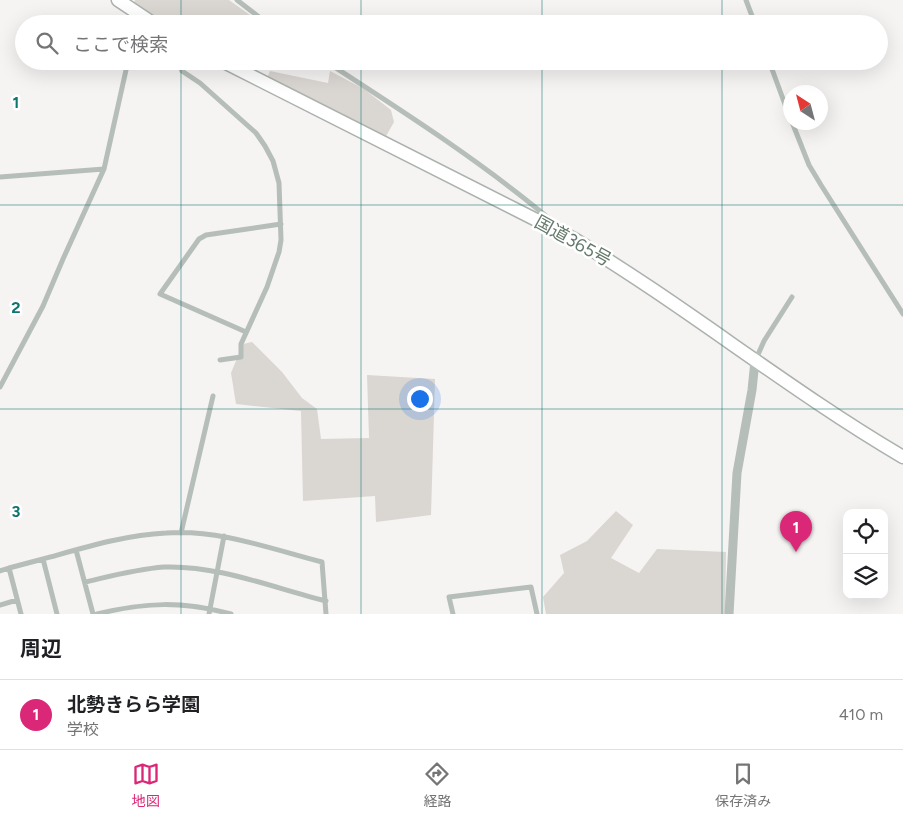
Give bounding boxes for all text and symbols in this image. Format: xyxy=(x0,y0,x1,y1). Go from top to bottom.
search box xyxy=(15,15,888,70)
icon: search xyxy=(33,29,61,57)
text: ここで検索 xyxy=(73,33,168,56)
north arrow xyxy=(783,85,828,130)
text: 1 xyxy=(13,93,19,112)
street label: 国道365号 xyxy=(531,211,615,271)
text: 2 xyxy=(11,298,21,317)
your location xyxy=(407,386,433,412)
text: 3 xyxy=(12,502,21,521)
map controls xyxy=(843,509,888,599)
button: locate xyxy=(843,509,888,554)
pin: 1 xyxy=(780,511,812,552)
button: layers xyxy=(843,554,888,599)
text: 周辺 xyxy=(20,636,62,661)
text: 北勢きらら学園 xyxy=(67,693,200,716)
text: 1 xyxy=(33,705,39,724)
text: 410 m xyxy=(839,705,883,724)
text: 学校 xyxy=(67,720,99,739)
tab: 地図 xyxy=(132,760,160,810)
tab: 経路 xyxy=(423,760,451,810)
tab: 保存済み xyxy=(715,760,771,810)

